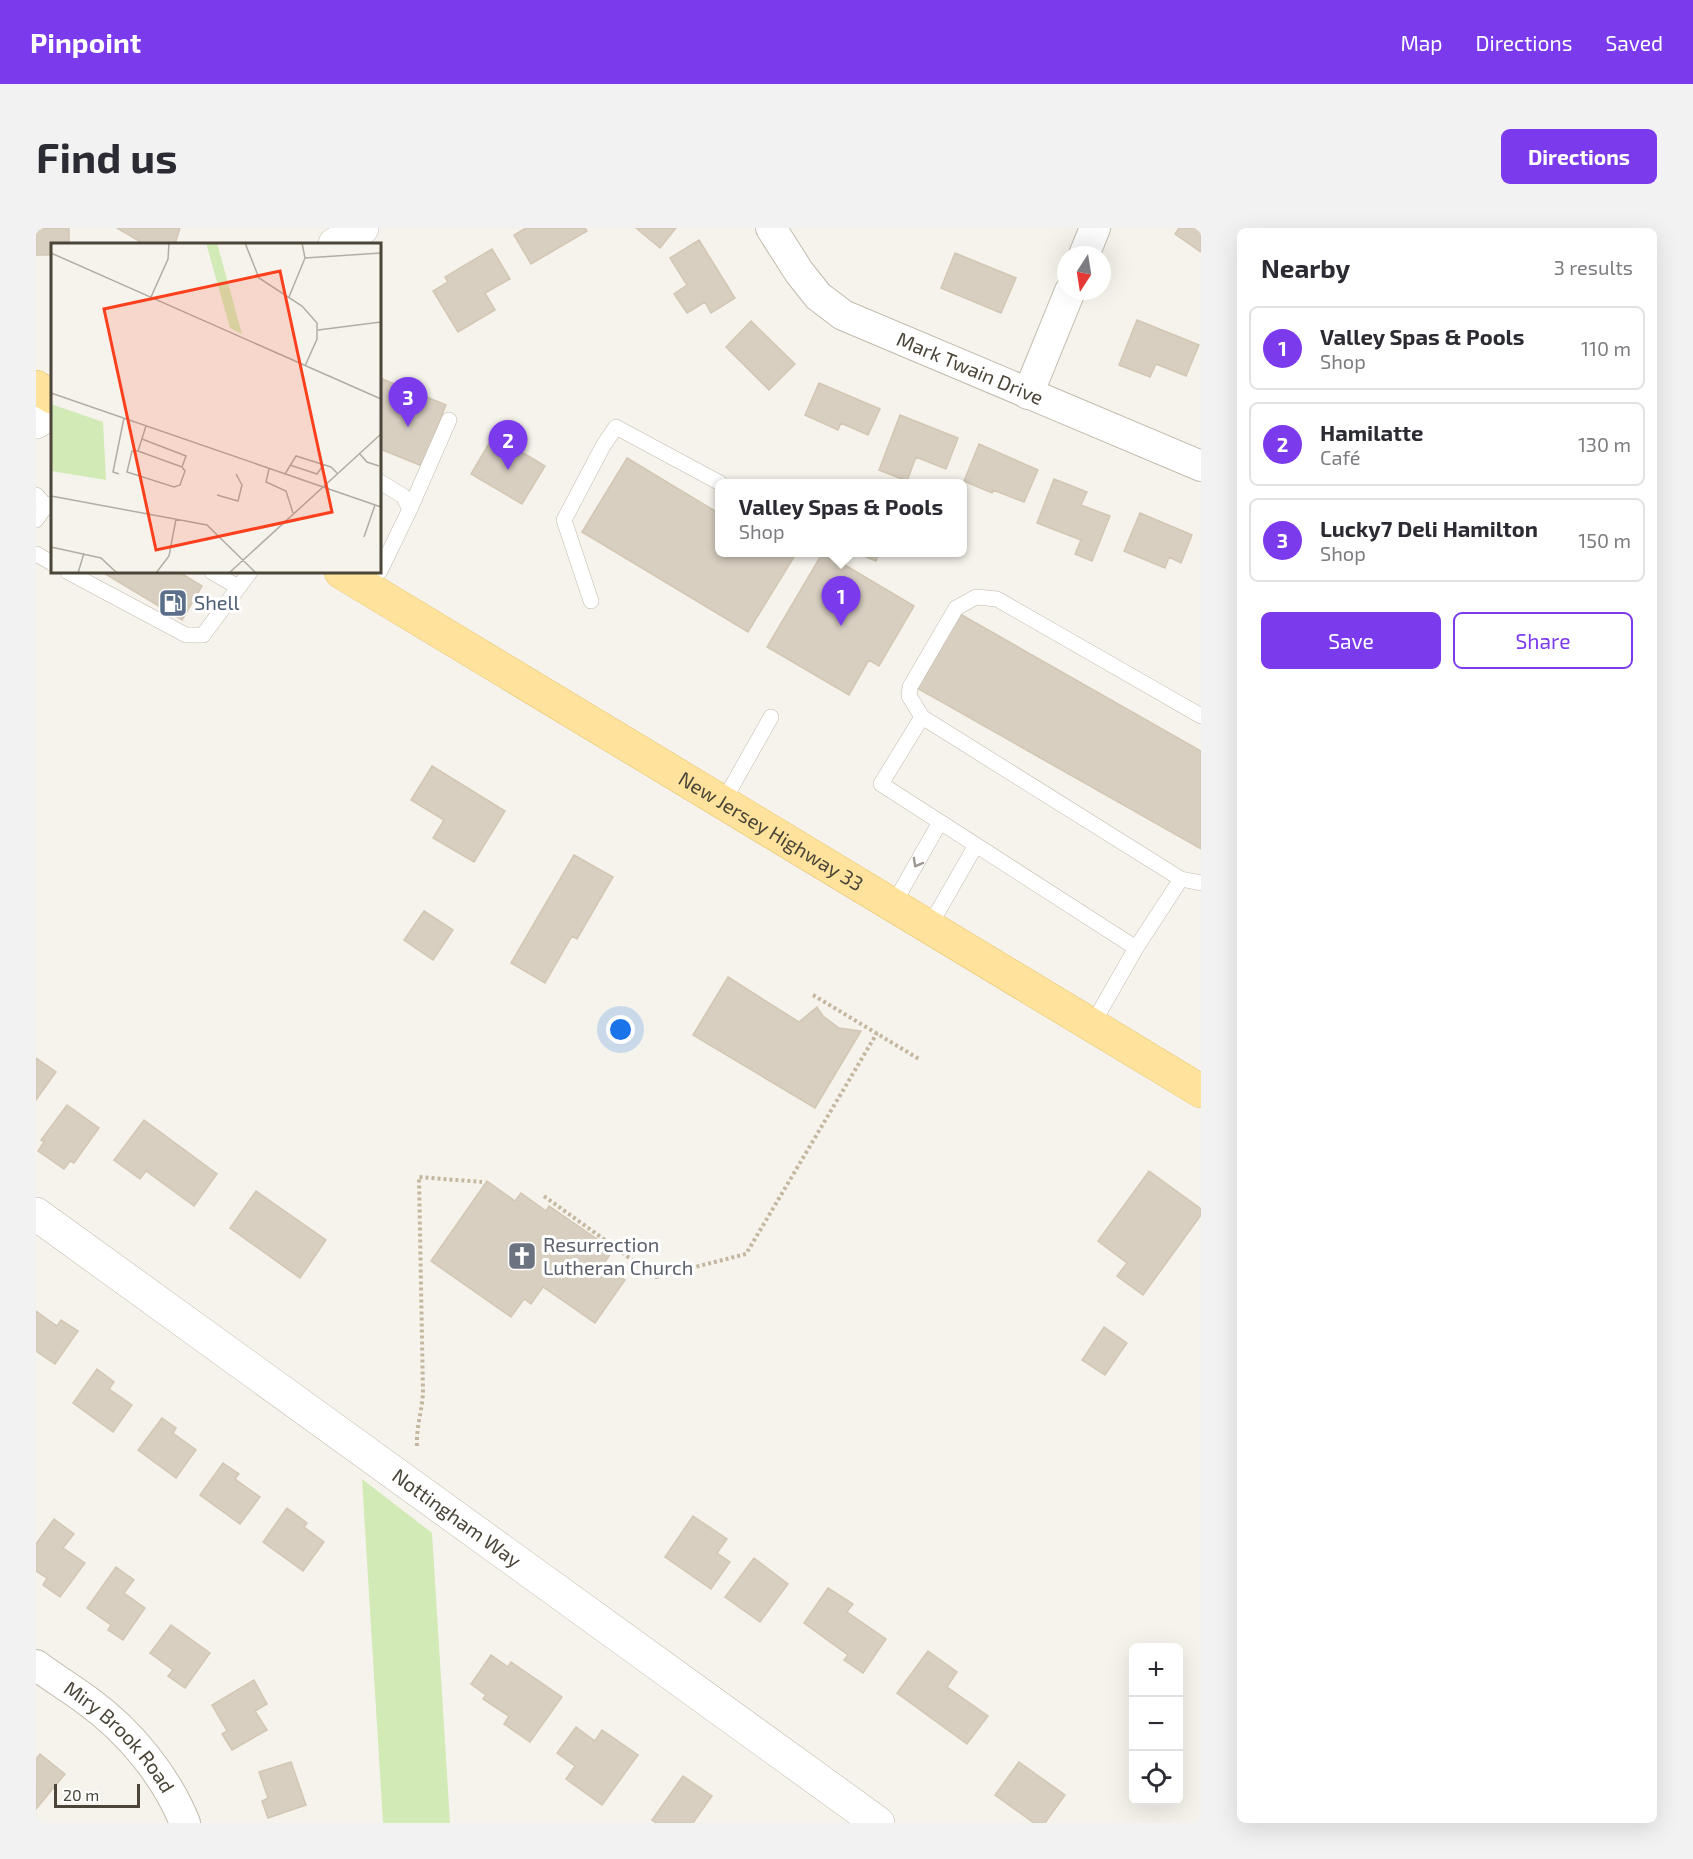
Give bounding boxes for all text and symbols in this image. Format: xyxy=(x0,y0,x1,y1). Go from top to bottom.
text: Pinpoint xyxy=(30,25,141,59)
text: Map xyxy=(1400,30,1443,55)
text: Directions xyxy=(1476,30,1572,55)
text: Saved xyxy=(1605,30,1663,55)
button: Directions xyxy=(1501,129,1657,184)
text: Find us xyxy=(36,131,178,181)
inset map xyxy=(51,243,381,573)
north arrow xyxy=(1057,246,1111,300)
text: Nearby xyxy=(1261,252,1350,283)
text: 3 results xyxy=(1554,255,1633,279)
text: Valley Spas & Pools xyxy=(1320,323,1525,349)
street label: Mark Twain Drive xyxy=(894,326,1047,409)
text: 1 xyxy=(1278,336,1287,360)
text: 110 m xyxy=(1581,336,1631,360)
text: Shop xyxy=(1320,349,1366,373)
pin: 3 xyxy=(388,378,428,427)
text: Hamilatte xyxy=(1320,419,1423,445)
pin: 2 xyxy=(488,420,528,470)
text: 2 xyxy=(1277,432,1288,456)
text: 130 m xyxy=(1578,432,1631,456)
text: Café xyxy=(1320,445,1361,469)
popup xyxy=(715,479,967,557)
text: Valley Spas & Pools xyxy=(739,493,943,519)
text: Lucky7 Deli Hamilton xyxy=(1320,515,1538,541)
text: Shop xyxy=(739,519,785,543)
text: 3 xyxy=(1277,528,1288,552)
text: 150 m xyxy=(1578,528,1631,552)
text: Shop xyxy=(1320,541,1366,565)
pin: 1 xyxy=(822,576,860,626)
fuel station icon: Shell xyxy=(157,587,189,619)
place label: Shell xyxy=(194,590,240,614)
button: Save xyxy=(1261,612,1441,669)
button: Share xyxy=(1453,612,1633,669)
street label: New Jersey Highway 33 xyxy=(675,766,868,895)
one-way arrow xyxy=(912,857,924,868)
your location xyxy=(606,1015,635,1044)
place label: Resurrection Lutheran Church xyxy=(543,1232,693,1279)
church icon: Resurrection Lutheran Church xyxy=(506,1240,538,1272)
street label: Nottingham Way xyxy=(388,1463,527,1572)
map controls xyxy=(1129,1643,1183,1805)
button: + xyxy=(1129,1643,1183,1697)
street label: Miry Brook Road xyxy=(60,1675,180,1797)
button: − xyxy=(1129,1697,1183,1751)
button: locate xyxy=(1129,1751,1183,1805)
scale bar xyxy=(54,1781,140,1808)
text: 20 m xyxy=(63,1785,99,1804)

